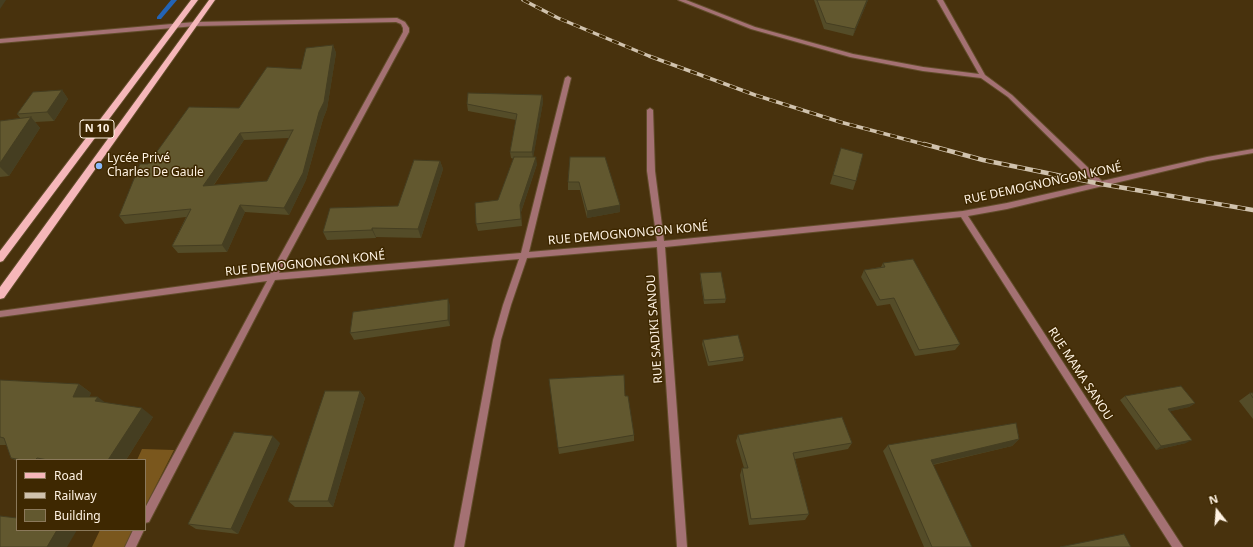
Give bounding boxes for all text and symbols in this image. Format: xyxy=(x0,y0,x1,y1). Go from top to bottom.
road number: N 10 xyxy=(80,120,114,138)
place label: Lycée Privé Charles De Gaule xyxy=(107,152,204,180)
street label: RUE DEMOGNONGON KONÉ xyxy=(963,160,1123,208)
marker: Lycée Privé Charles De Gaule xyxy=(94,161,104,171)
street label: RUE DEMOGNONGON KONÉ xyxy=(547,220,709,248)
street label: RUE DEMOGNONGON KONÉ xyxy=(224,248,386,280)
street label: RUE SADIKI SANOU xyxy=(644,274,666,384)
street label: RUE MAMA SANOU xyxy=(1045,325,1115,423)
legend xyxy=(16,459,146,531)
text: Road xyxy=(54,467,83,484)
text: Railway xyxy=(54,487,97,504)
north arrow xyxy=(1197,491,1237,531)
text: N xyxy=(1207,491,1220,508)
text: Building xyxy=(54,507,101,524)

